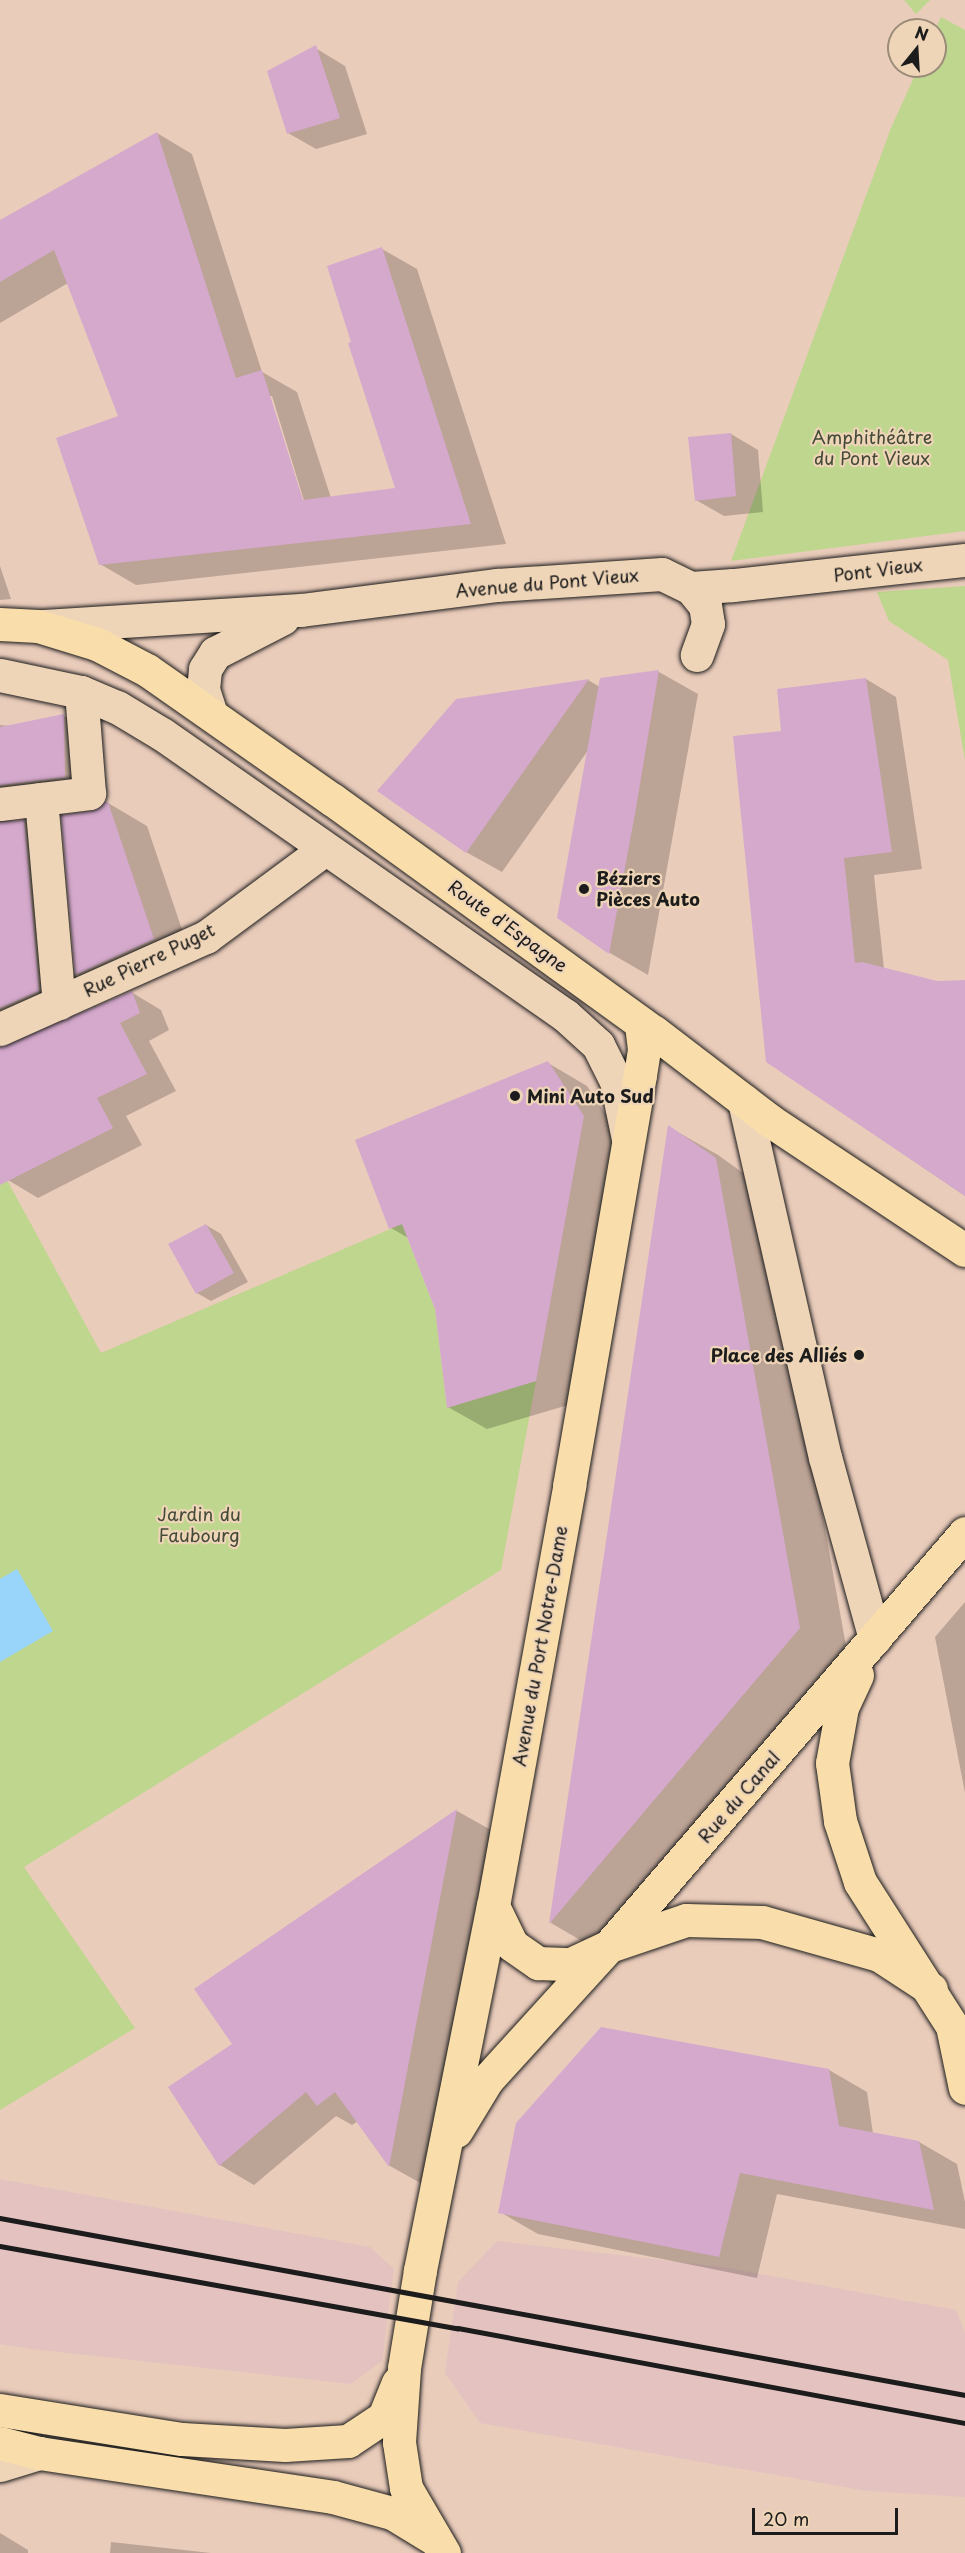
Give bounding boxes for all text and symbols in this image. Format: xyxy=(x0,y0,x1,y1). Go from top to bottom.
north arrow xyxy=(887,18,947,78)
text: N xyxy=(912,19,932,46)
park label: Amphithéâtre du Pont Vieux xyxy=(812,427,932,470)
street label: Pont Vieux xyxy=(832,554,924,586)
street label: Avenue du Pont Vieux xyxy=(454,564,640,602)
place label: Béziers Pièces Auto xyxy=(596,868,702,910)
street label: Route d'Espagne xyxy=(444,875,572,977)
marker: Béziers Pièces Auto xyxy=(577,882,591,896)
street label: Rue Pierre Puget xyxy=(79,918,219,1002)
place label: Mini Auto Sud xyxy=(527,1085,654,1107)
marker: Mini Auto Sud xyxy=(508,1089,522,1103)
place label: Place des Alliés xyxy=(709,1344,847,1366)
marker: Place des Alliés xyxy=(852,1348,866,1362)
park label: Jardin du Faubourg xyxy=(158,1504,240,1546)
street label: Avenue du Port Notre-Dame xyxy=(508,1524,572,1768)
street label: Rue du Canal xyxy=(692,1746,786,1848)
scale bar xyxy=(755,2496,900,2534)
text: 20 m xyxy=(763,2505,809,2532)

